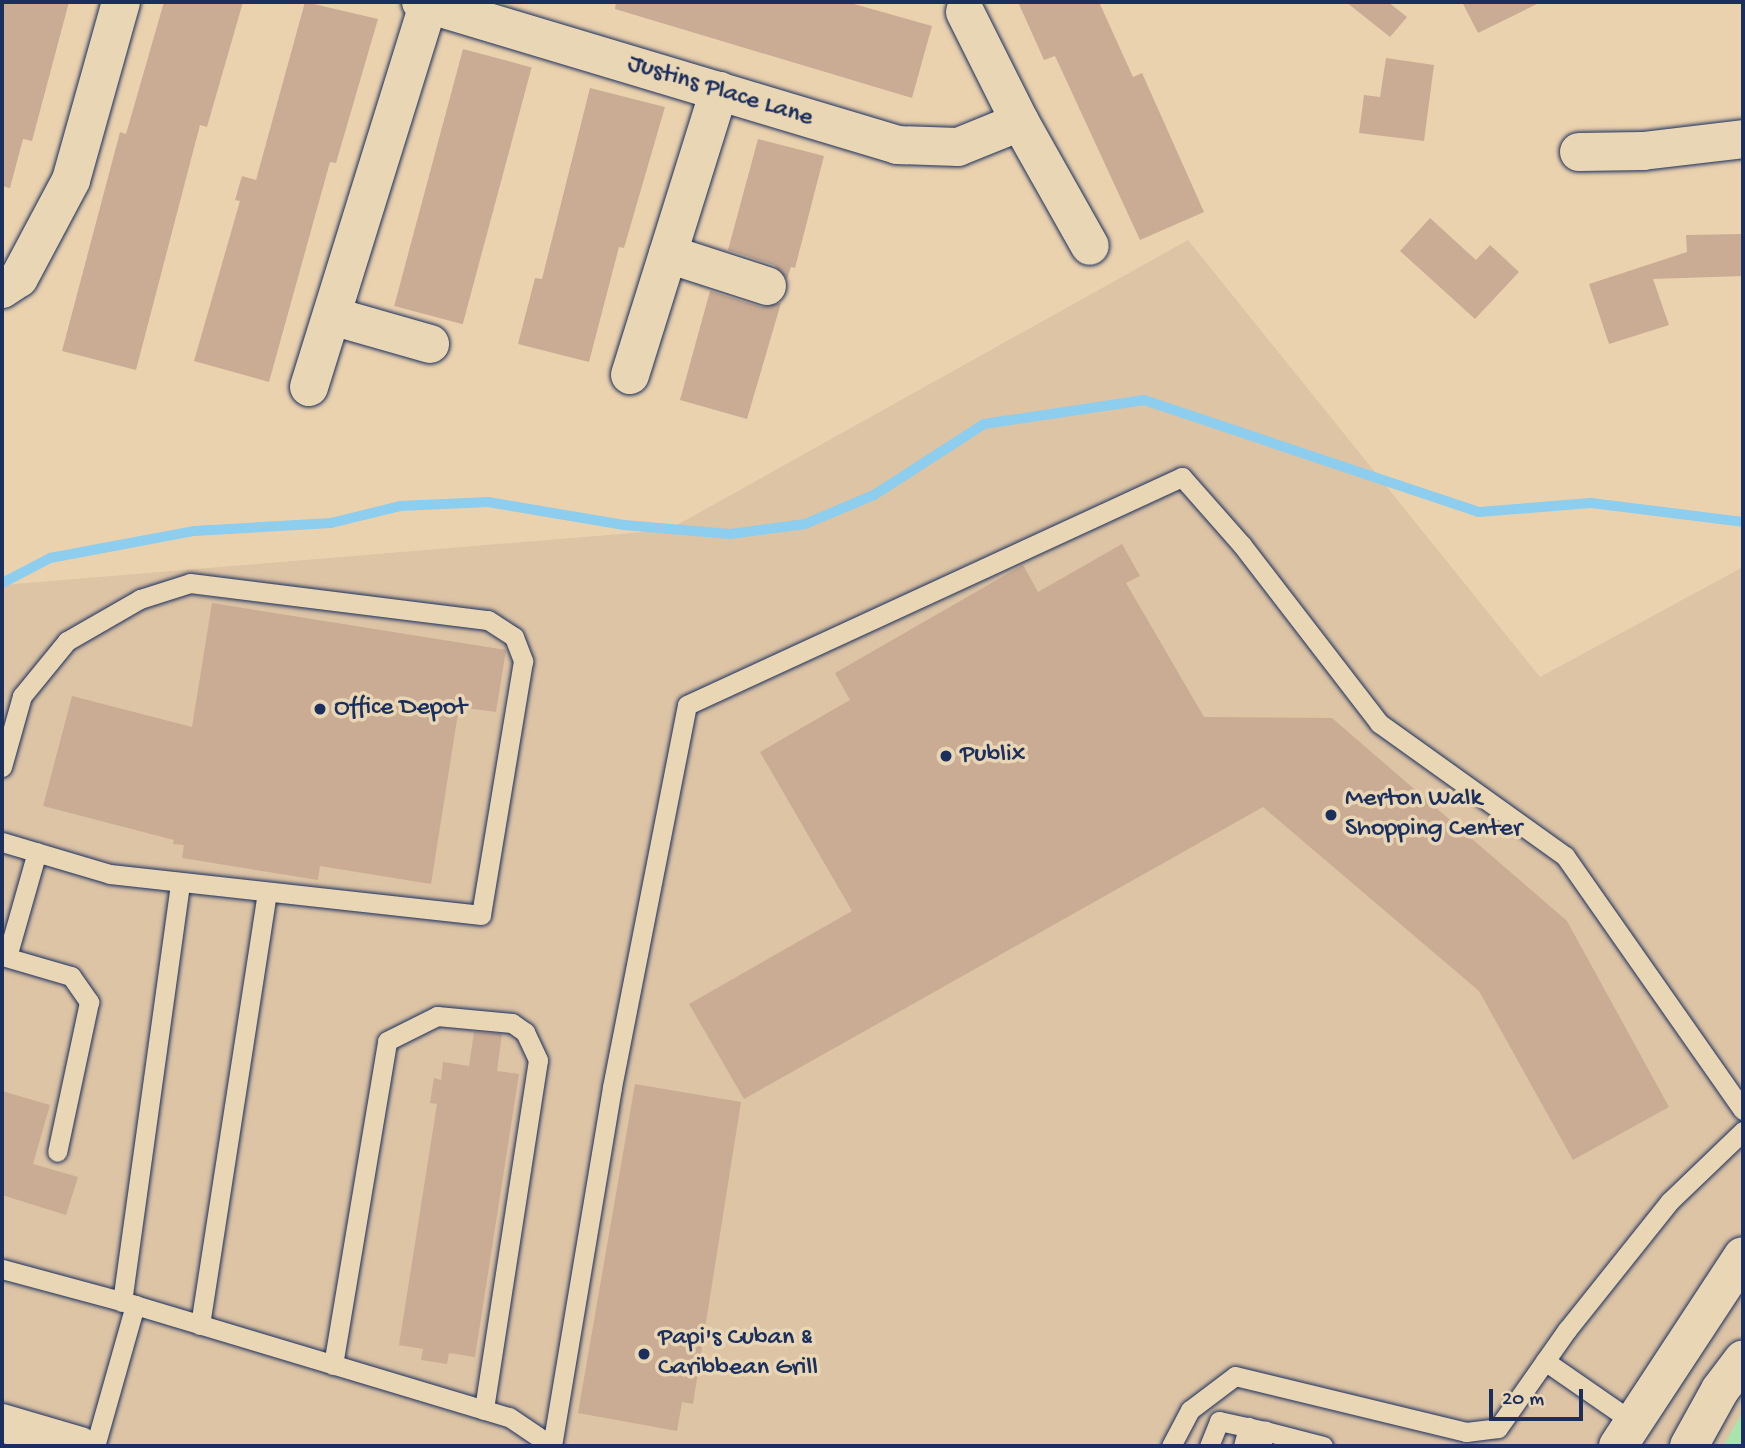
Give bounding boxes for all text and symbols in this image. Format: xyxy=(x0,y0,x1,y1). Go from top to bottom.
street label: Justins Place Lane xyxy=(623,49,817,135)
place label: Office Depot xyxy=(334,693,467,725)
marker: Office Depot xyxy=(312,701,328,717)
place label: Publix xyxy=(960,740,1025,772)
marker: Publix xyxy=(938,748,954,764)
place label: Merton Walk Shopping Center xyxy=(1345,784,1522,846)
marker: Merton Walk Shopping Center xyxy=(1323,807,1339,823)
place label: Papi's Cuban & Caribbean Grill xyxy=(658,1323,818,1384)
marker: Papi's Cuban & Caribbean Grill xyxy=(636,1346,652,1362)
scale bar xyxy=(1493,1374,1588,1418)
text: 20 m xyxy=(1502,1388,1544,1413)

